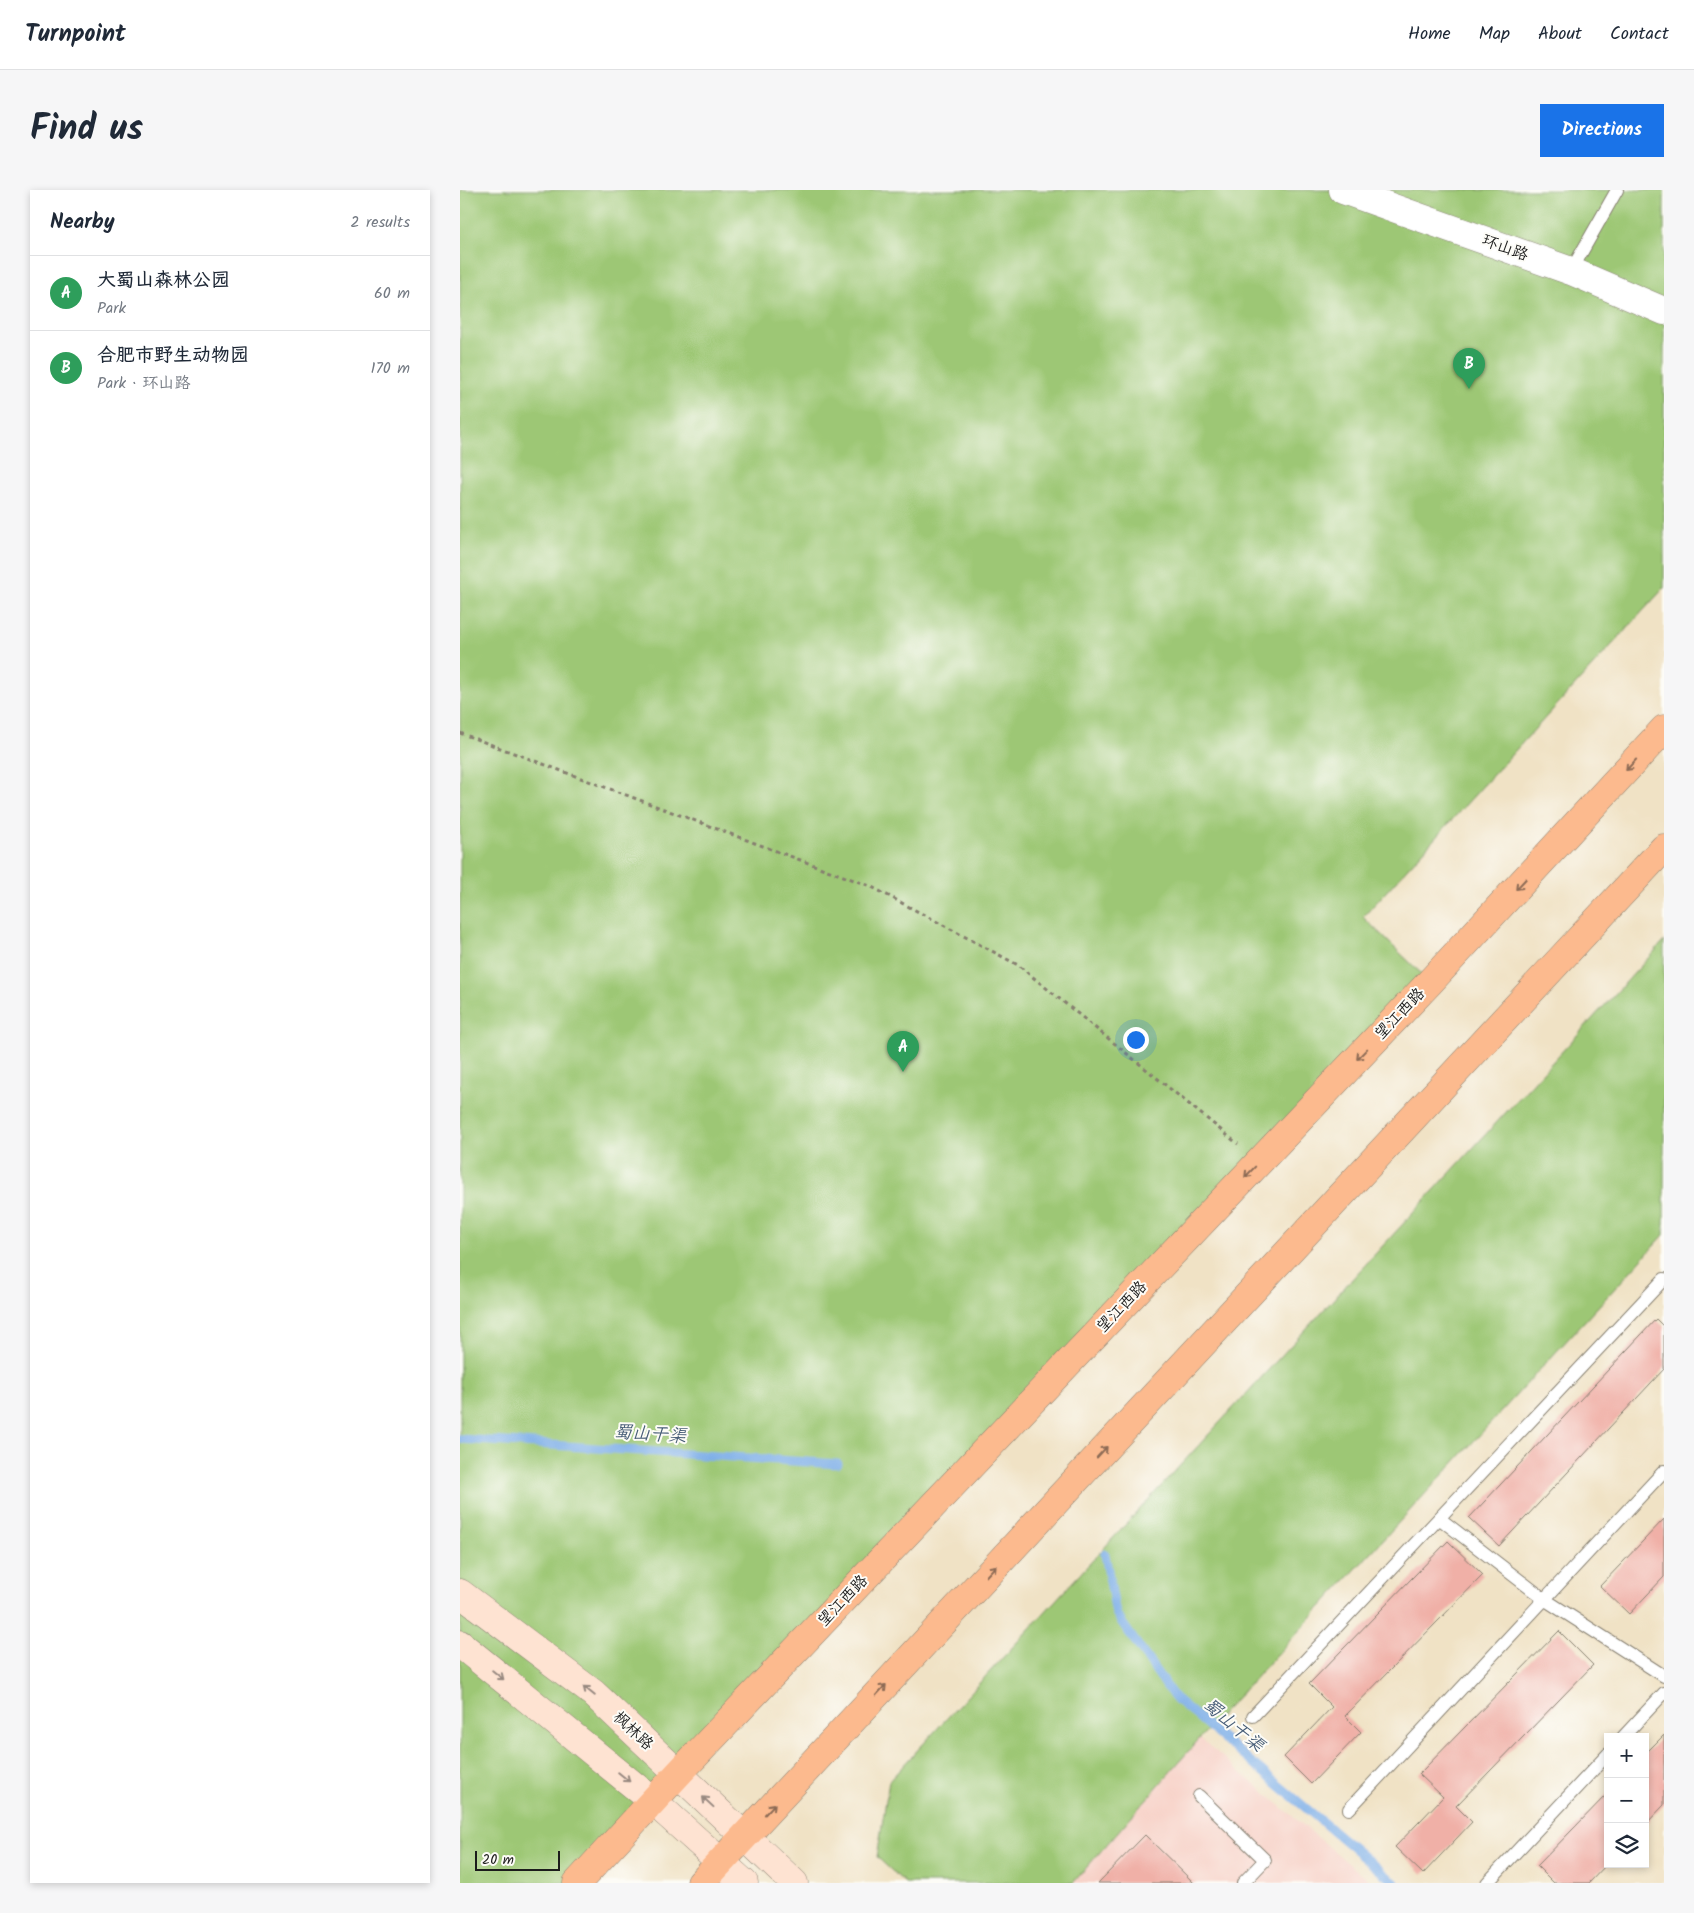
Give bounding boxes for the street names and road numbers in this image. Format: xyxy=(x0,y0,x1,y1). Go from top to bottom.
street label: 环山路 xyxy=(1478,228,1532,268)
street label: 望江西路 xyxy=(1369,982,1431,1046)
street label: 望江西路 xyxy=(1091,1275,1153,1339)
street label: 望江西路 xyxy=(812,1569,874,1633)
street label: 枫林路 xyxy=(607,1705,659,1757)

